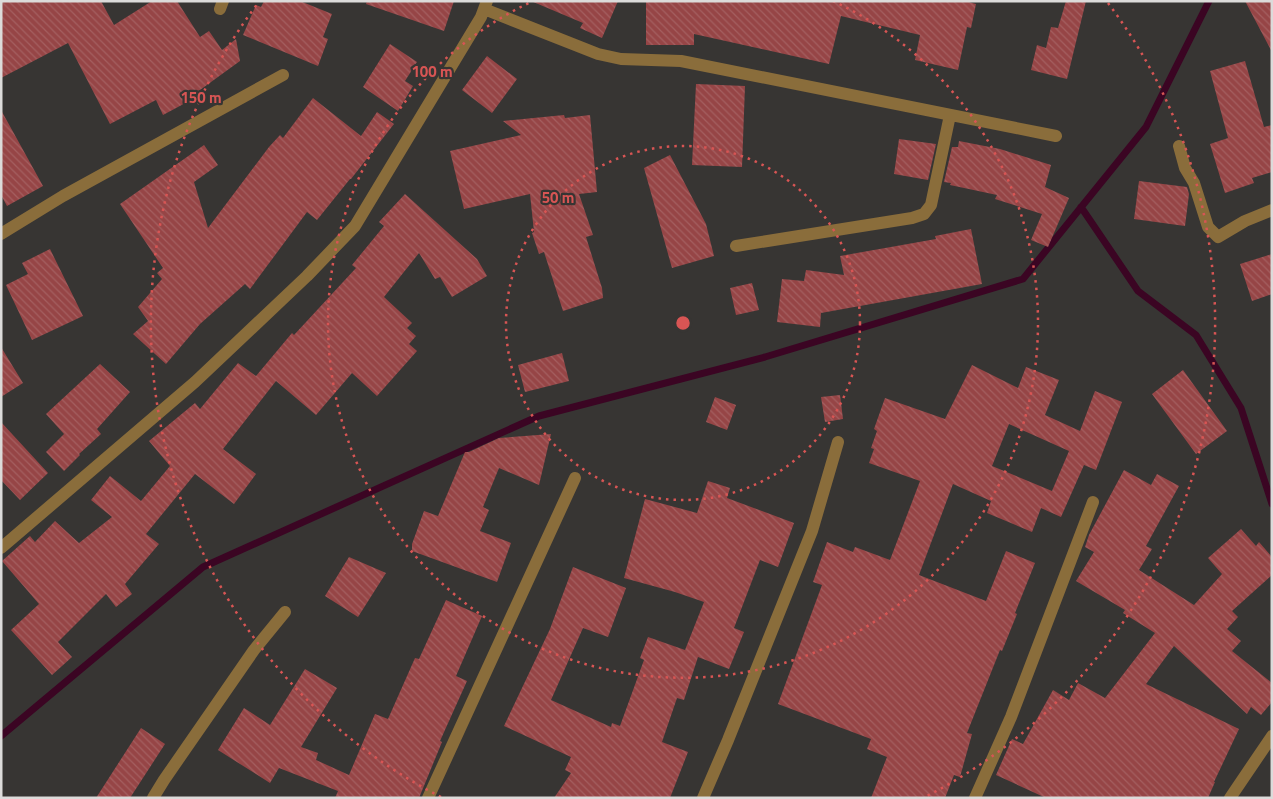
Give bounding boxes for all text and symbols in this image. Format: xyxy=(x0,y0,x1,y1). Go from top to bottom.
text: 100 m xyxy=(411,60,453,83)
text: 150 m xyxy=(180,86,222,109)
text: 50 m xyxy=(542,186,574,209)
centre of rings xyxy=(674,314,692,332)

